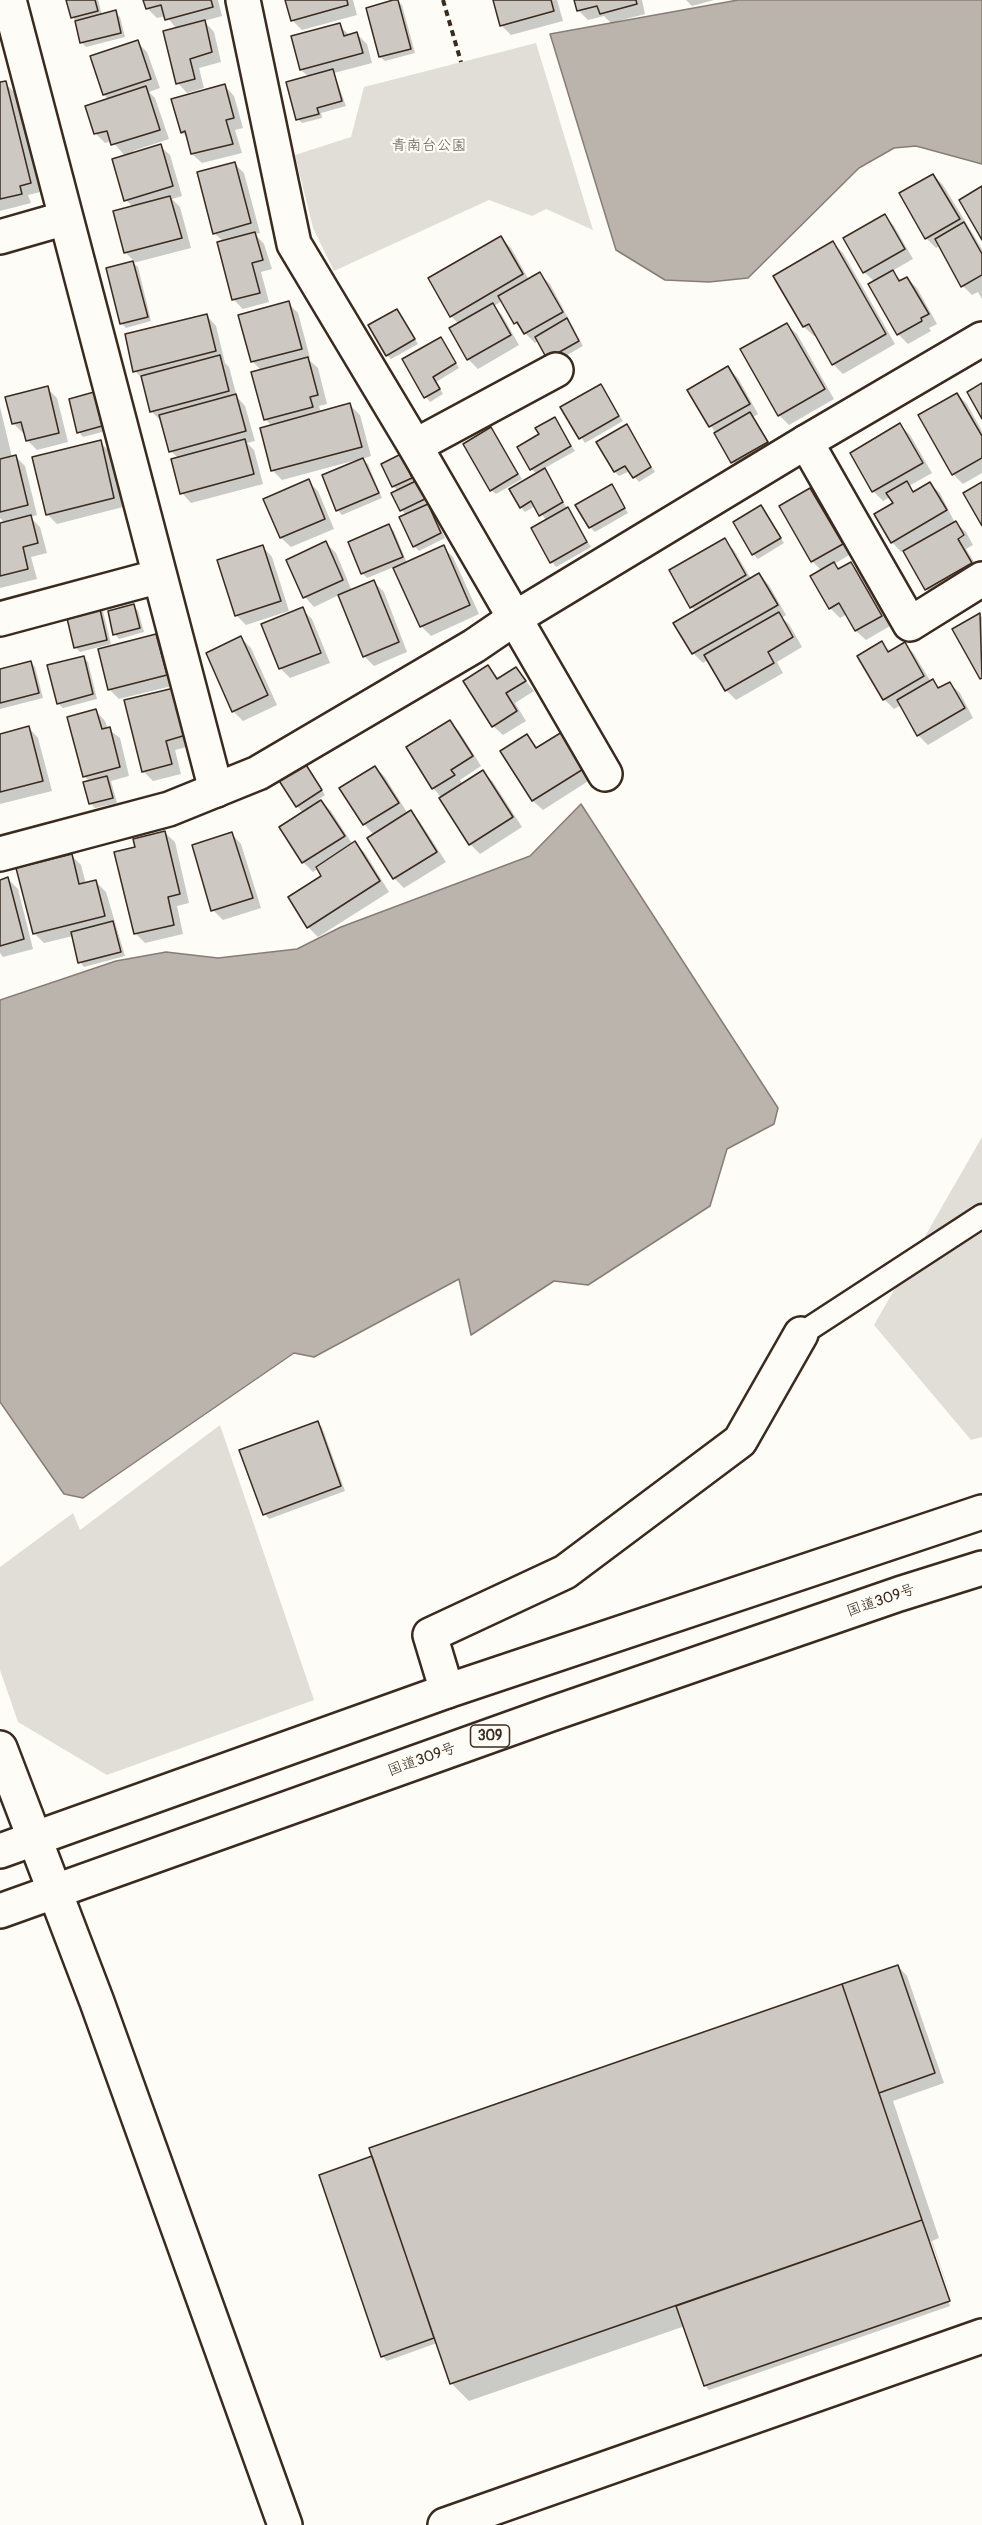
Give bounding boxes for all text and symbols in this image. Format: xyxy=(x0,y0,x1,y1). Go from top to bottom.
park label: 青南台公園 xyxy=(392,137,466,155)
street label: 国道309号 xyxy=(844,1581,918,1621)
road number: 309 xyxy=(470,1725,510,1747)
street label: 国道309号 xyxy=(385,1739,459,1781)

